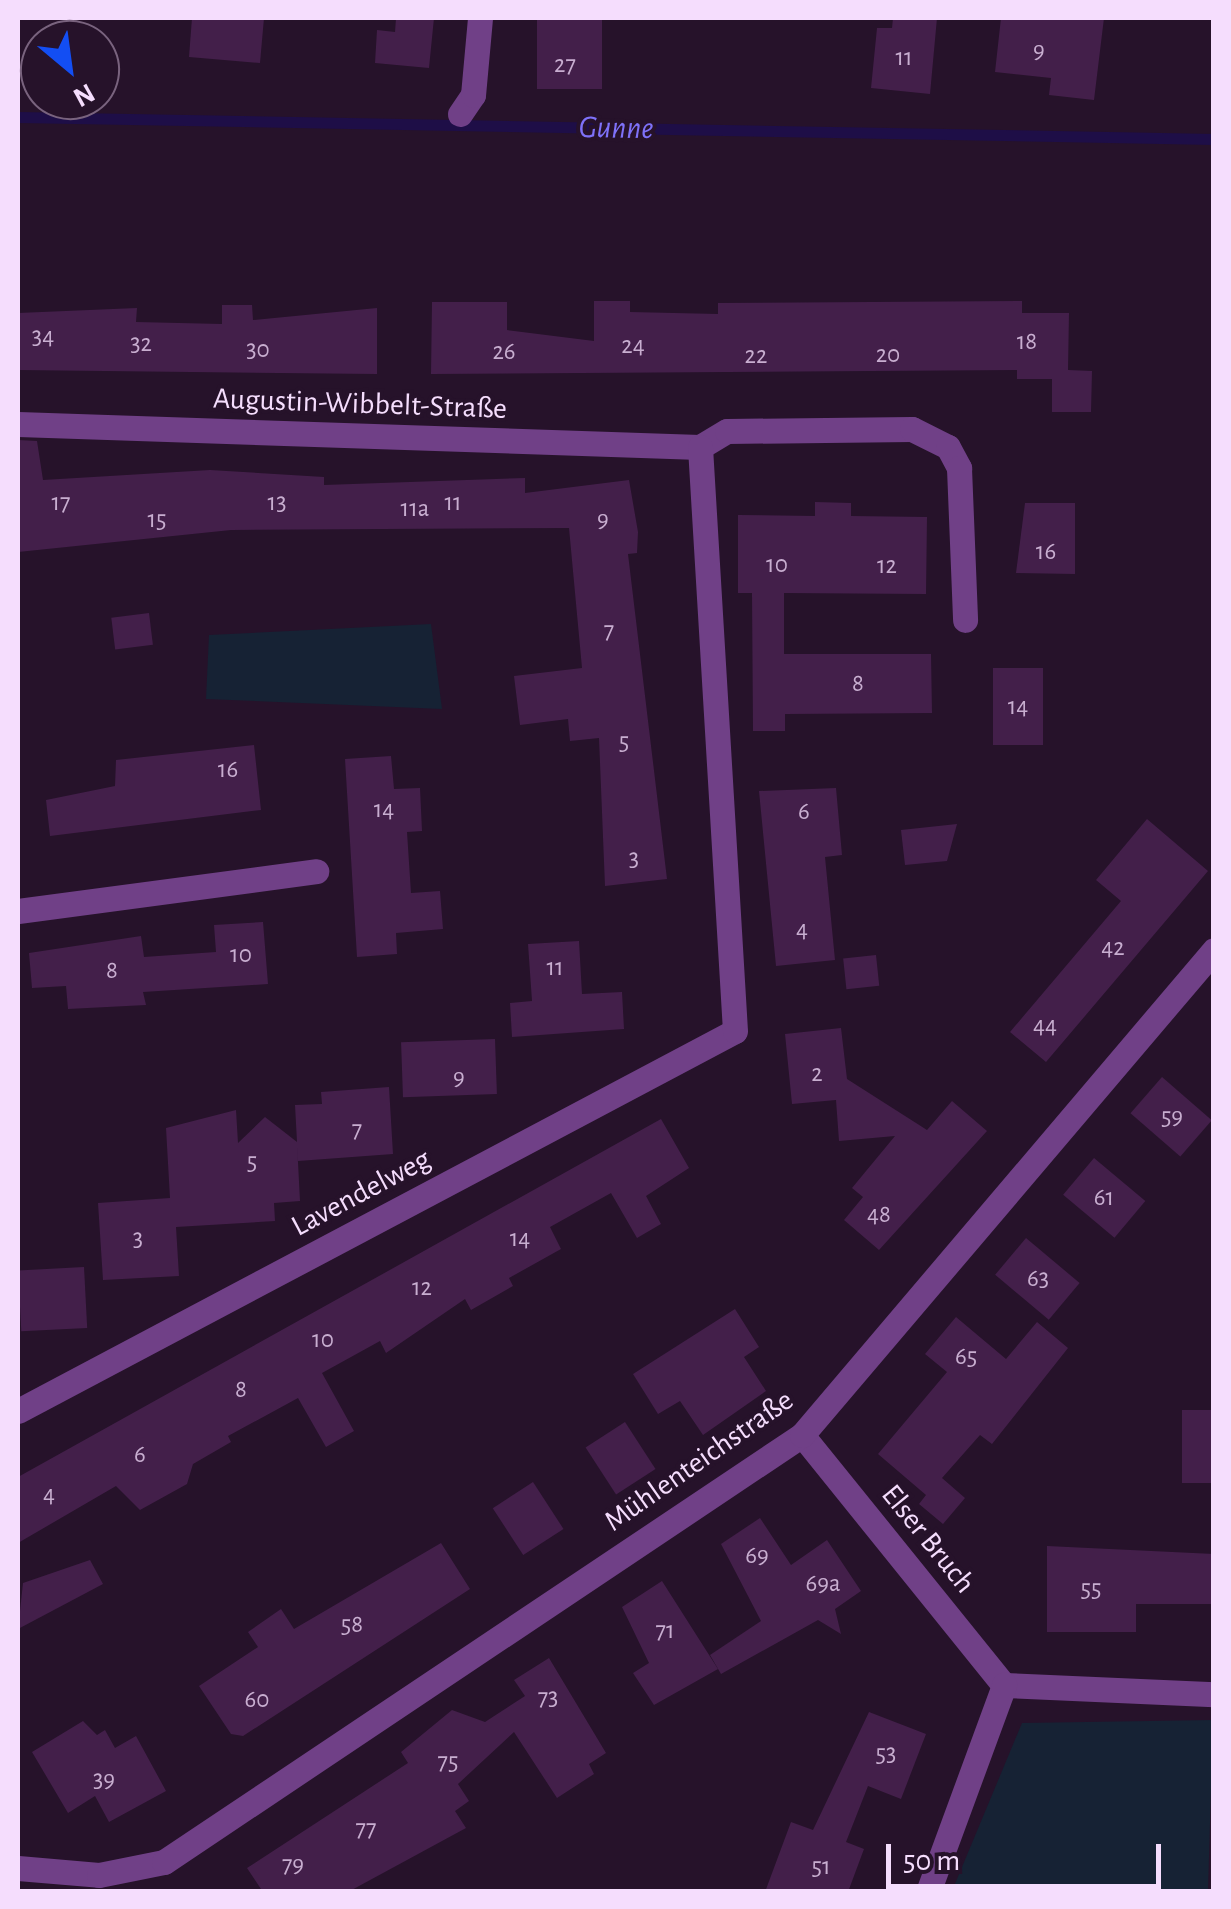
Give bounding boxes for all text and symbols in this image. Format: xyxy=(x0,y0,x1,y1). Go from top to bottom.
north arrow xyxy=(20,20,120,120)
house number: 9 xyxy=(1033,36,1045,66)
house number: 11 xyxy=(895,43,913,73)
house number: 27 xyxy=(554,50,576,80)
text: N xyxy=(68,78,99,111)
water label: Gunne xyxy=(578,108,654,148)
house number: 34 xyxy=(32,322,54,352)
house number: 18 xyxy=(1017,327,1037,357)
house number: 32 xyxy=(130,329,152,359)
house number: 24 xyxy=(621,331,645,361)
house number: 30 xyxy=(246,335,270,365)
house number: 26 xyxy=(492,337,516,367)
house number: 20 xyxy=(876,340,900,370)
house number: 22 xyxy=(745,341,767,371)
street label: Augustin-Wibbelt-Straße xyxy=(212,381,508,427)
house number: 17 xyxy=(51,488,71,518)
house number: 13 xyxy=(268,488,286,518)
house number: 11 xyxy=(444,488,462,518)
house number: 11a xyxy=(401,494,429,524)
house number: 15 xyxy=(147,505,167,535)
house number: 9 xyxy=(597,505,609,535)
house number: 16 xyxy=(1036,537,1056,567)
house number: 10 xyxy=(766,550,788,580)
house number: 12 xyxy=(877,551,897,581)
house number: 7 xyxy=(604,616,614,646)
house number: 8 xyxy=(852,669,864,699)
house number: 14 xyxy=(1008,692,1028,722)
house number: 5 xyxy=(619,727,629,757)
house number: 16 xyxy=(218,755,238,785)
house number: 14 xyxy=(374,795,394,825)
house number: 6 xyxy=(798,797,810,827)
house number: 3 xyxy=(629,844,639,874)
house number: 4 xyxy=(796,915,808,945)
house number: 42 xyxy=(1101,933,1125,963)
house number: 10 xyxy=(230,940,252,970)
house number: 11 xyxy=(546,953,564,983)
house number: 8 xyxy=(106,956,118,986)
house number: 44 xyxy=(1033,1011,1057,1041)
house number: 2 xyxy=(811,1059,823,1089)
house number: 9 xyxy=(453,1063,465,1093)
house number: 59 xyxy=(1161,1102,1183,1132)
house number: 7 xyxy=(352,1115,362,1145)
street label: Lavendelweg xyxy=(285,1141,437,1245)
house number: 5 xyxy=(247,1147,257,1177)
house number: 61 xyxy=(1094,1183,1114,1213)
house number: 48 xyxy=(867,1200,891,1230)
house number: 3 xyxy=(133,1224,143,1254)
house number: 14 xyxy=(510,1224,530,1254)
house number: 63 xyxy=(1027,1264,1049,1294)
house number: 12 xyxy=(412,1273,432,1303)
house number: 10 xyxy=(312,1325,334,1355)
house number: 65 xyxy=(955,1342,977,1372)
house number: 8 xyxy=(235,1375,247,1405)
street label: Mühlenteichstraße xyxy=(598,1382,800,1540)
house number: 6 xyxy=(134,1440,146,1470)
street label: Elser Bruch xyxy=(873,1477,983,1601)
house number: 4 xyxy=(43,1480,55,1510)
house number: 69 xyxy=(745,1541,769,1571)
house number: 69a xyxy=(805,1569,841,1599)
house number: 55 xyxy=(1081,1574,1101,1604)
house number: 58 xyxy=(341,1610,363,1640)
house number: 71 xyxy=(655,1616,675,1646)
house number: 73 xyxy=(538,1683,558,1713)
house number: 60 xyxy=(245,1685,269,1715)
house number: 53 xyxy=(876,1739,896,1769)
house number: 75 xyxy=(438,1747,458,1777)
house number: 39 xyxy=(93,1765,115,1795)
house number: 77 xyxy=(356,1814,376,1844)
scale bar xyxy=(891,1824,1166,1886)
text: 50 m xyxy=(903,1846,960,1876)
house number: 79 xyxy=(282,1850,304,1880)
house number: 51 xyxy=(811,1852,831,1882)

